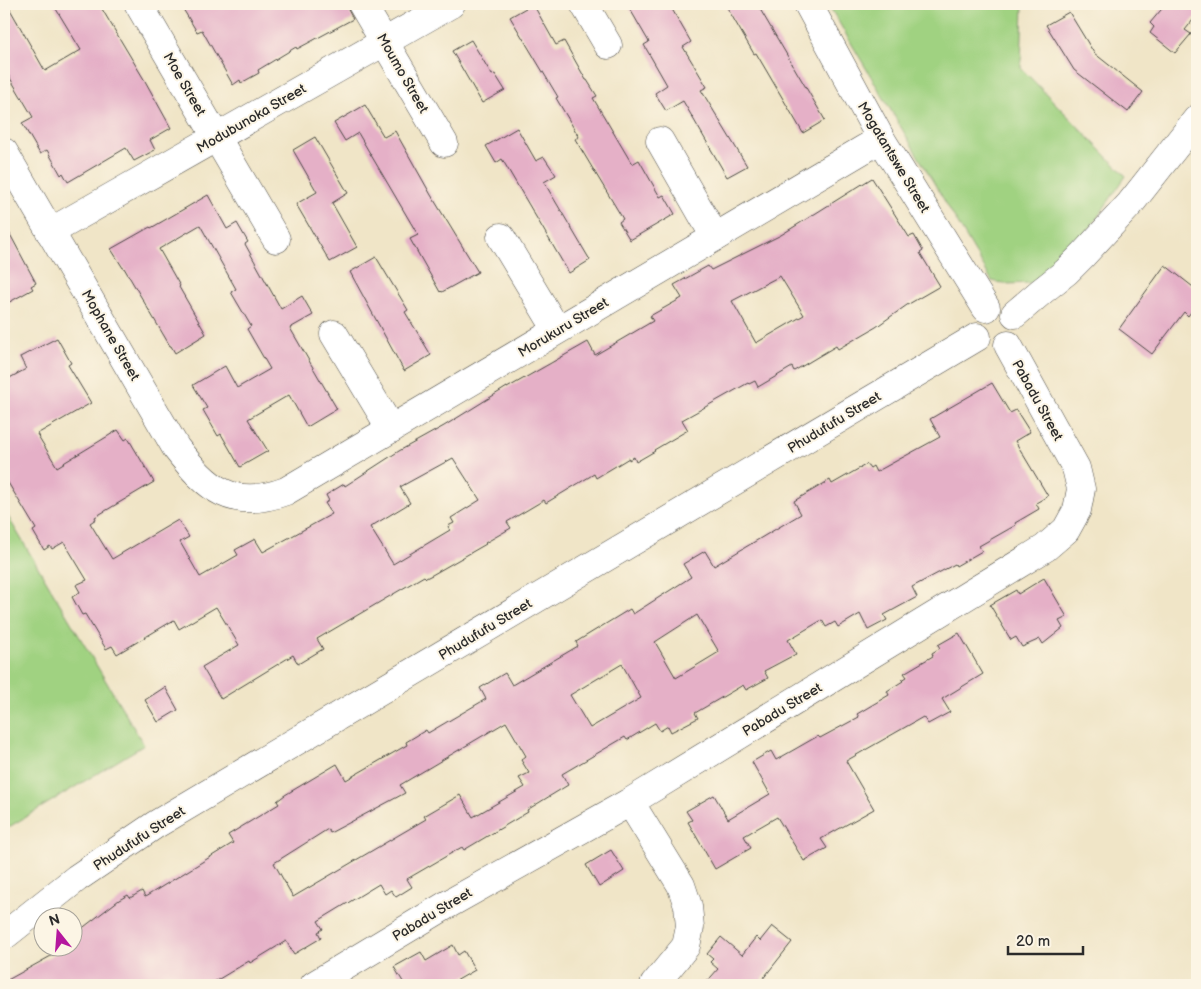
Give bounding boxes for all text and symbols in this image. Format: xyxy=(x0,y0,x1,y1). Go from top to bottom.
street label: Moumo Street xyxy=(373,30,433,117)
street label: Moe Street xyxy=(160,50,210,120)
street label: Modubunoka Street xyxy=(193,80,310,157)
street label: Mogatantswe Street xyxy=(854,99,934,216)
street label: Mophane Street xyxy=(78,287,144,384)
street label: Morukuru Street xyxy=(515,293,612,361)
street label: Pabadu Street xyxy=(1008,357,1067,444)
street label: Phudufufu Street xyxy=(785,388,885,457)
street label: Phudufufu Street xyxy=(436,595,536,664)
street label: Pabadu Street xyxy=(739,679,826,740)
street label: Phudufufu Street xyxy=(90,802,189,874)
street label: Pabadu Street xyxy=(389,884,476,945)
north arrow xyxy=(32,906,82,956)
text: N xyxy=(47,910,62,930)
scale bar xyxy=(1008,924,1084,956)
text: 20 m xyxy=(1016,932,1050,951)

